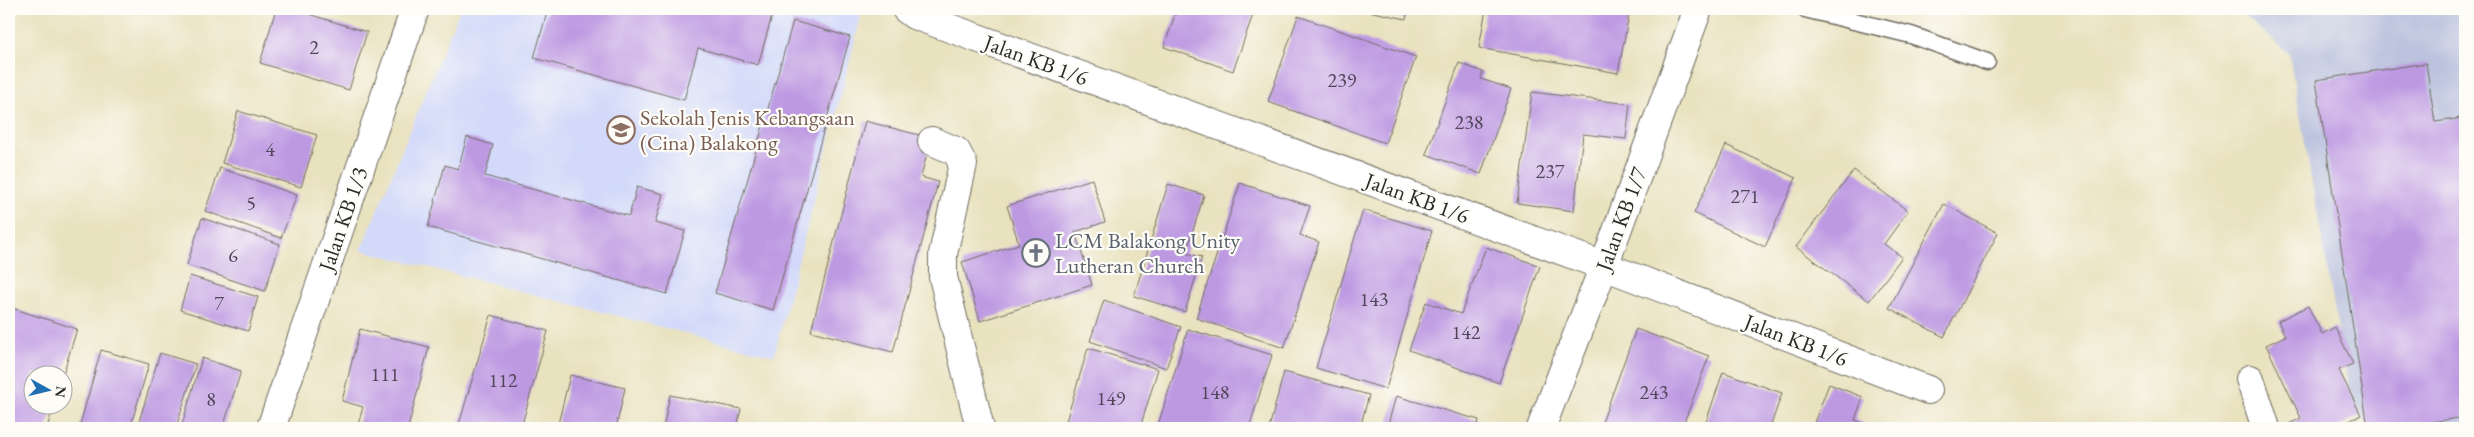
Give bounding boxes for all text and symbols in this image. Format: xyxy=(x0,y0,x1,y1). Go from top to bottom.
street label: Jalan KB 1/6 xyxy=(978,27,1092,92)
house number: 2 xyxy=(309,34,319,60)
house number: 239 xyxy=(1328,67,1357,93)
place label: Sekolah Jenis Kebangsaan (Cina) Balakong xyxy=(640,103,855,157)
house number: 238 xyxy=(1455,109,1483,135)
school or university icon: Sekolah Jenis Kebangsaan (Cina) Balakong xyxy=(606,115,636,145)
house number: 4 xyxy=(265,136,275,162)
house number: 237 xyxy=(1536,158,1565,184)
street label: Jalan KB 1/3 xyxy=(311,163,374,277)
street label: Jalan KB 1/7 xyxy=(1588,163,1653,277)
street label: Jalan KB 1/6 xyxy=(1359,165,1473,230)
house number: 271 xyxy=(1731,183,1759,209)
house number: 5 xyxy=(246,190,256,216)
place label: LCM Balakong Unity Lutheran Church xyxy=(1055,226,1240,280)
church icon: LCM Balakong Unity Lutheran Church xyxy=(1021,238,1051,268)
house number: 6 xyxy=(228,242,238,268)
house number: 143 xyxy=(1360,286,1388,312)
house number: 7 xyxy=(214,290,224,316)
street label: Jalan KB 1/6 xyxy=(1738,306,1852,373)
house number: 142 xyxy=(1452,319,1481,345)
house number: 111 xyxy=(371,361,399,387)
north arrow xyxy=(22,364,72,414)
house number: 112 xyxy=(489,367,518,393)
house number: 148 xyxy=(1201,379,1229,405)
house number: 243 xyxy=(1640,379,1668,405)
text: N xyxy=(51,385,71,399)
house number: 149 xyxy=(1097,385,1126,411)
house number: 8 xyxy=(206,386,216,412)

